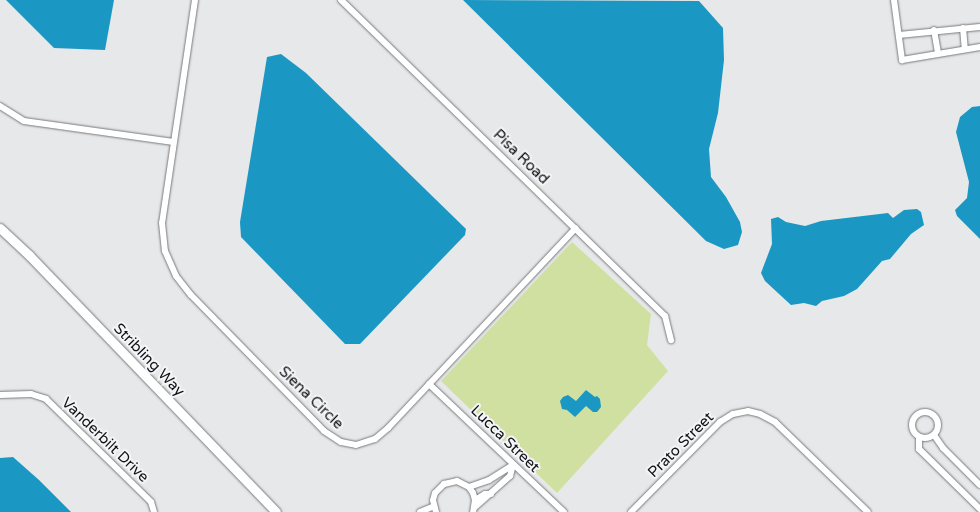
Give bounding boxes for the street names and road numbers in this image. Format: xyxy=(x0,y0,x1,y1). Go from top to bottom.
street label: Pisa Road xyxy=(489,126,553,188)
street label: Stribling Way xyxy=(110,320,188,400)
street label: Siena Circle xyxy=(275,363,347,433)
street label: Vanderbilt Drive xyxy=(58,394,152,486)
street label: Lucca Street xyxy=(467,402,543,476)
street label: Prato Street xyxy=(644,408,718,482)

